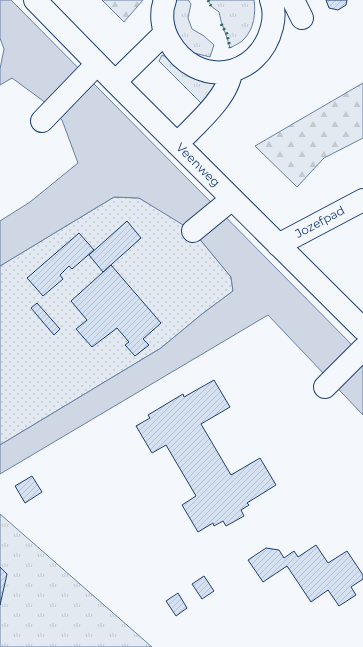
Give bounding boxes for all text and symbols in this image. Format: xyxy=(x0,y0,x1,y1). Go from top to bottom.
street label: Veenweg xyxy=(173,140,223,190)
street label: Jozefpad xyxy=(291,202,347,241)

